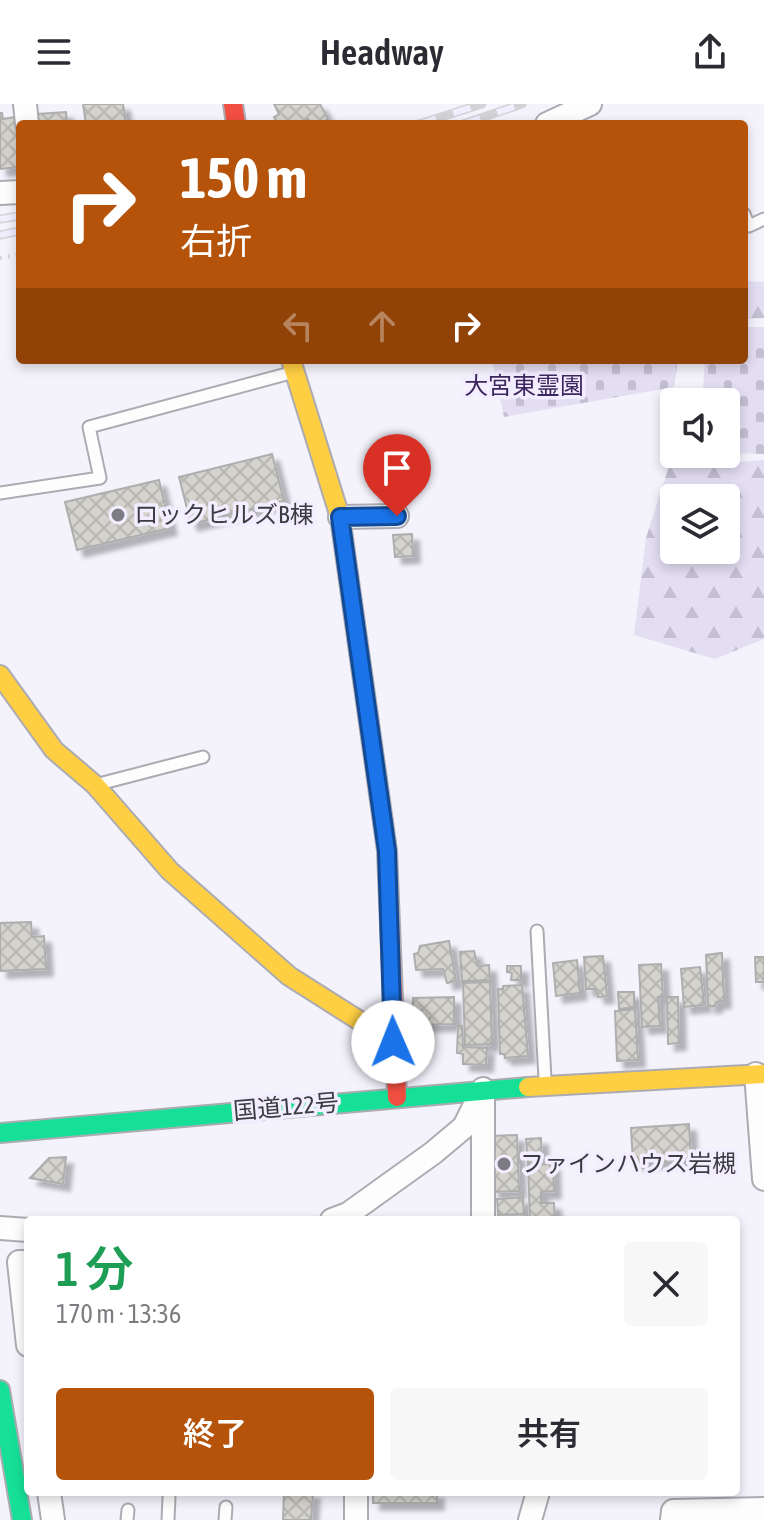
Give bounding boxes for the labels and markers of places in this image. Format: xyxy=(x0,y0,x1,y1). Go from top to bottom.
pin xyxy=(363,434,431,516)
place label: ロックヒルズB棟 xyxy=(134,501,313,528)
marker: ロックヒルズB棟 xyxy=(109,506,127,524)
place label: ファインハウス岩槻 xyxy=(520,1150,736,1177)
marker: ファインハウス岩槻 xyxy=(495,1155,513,1173)

